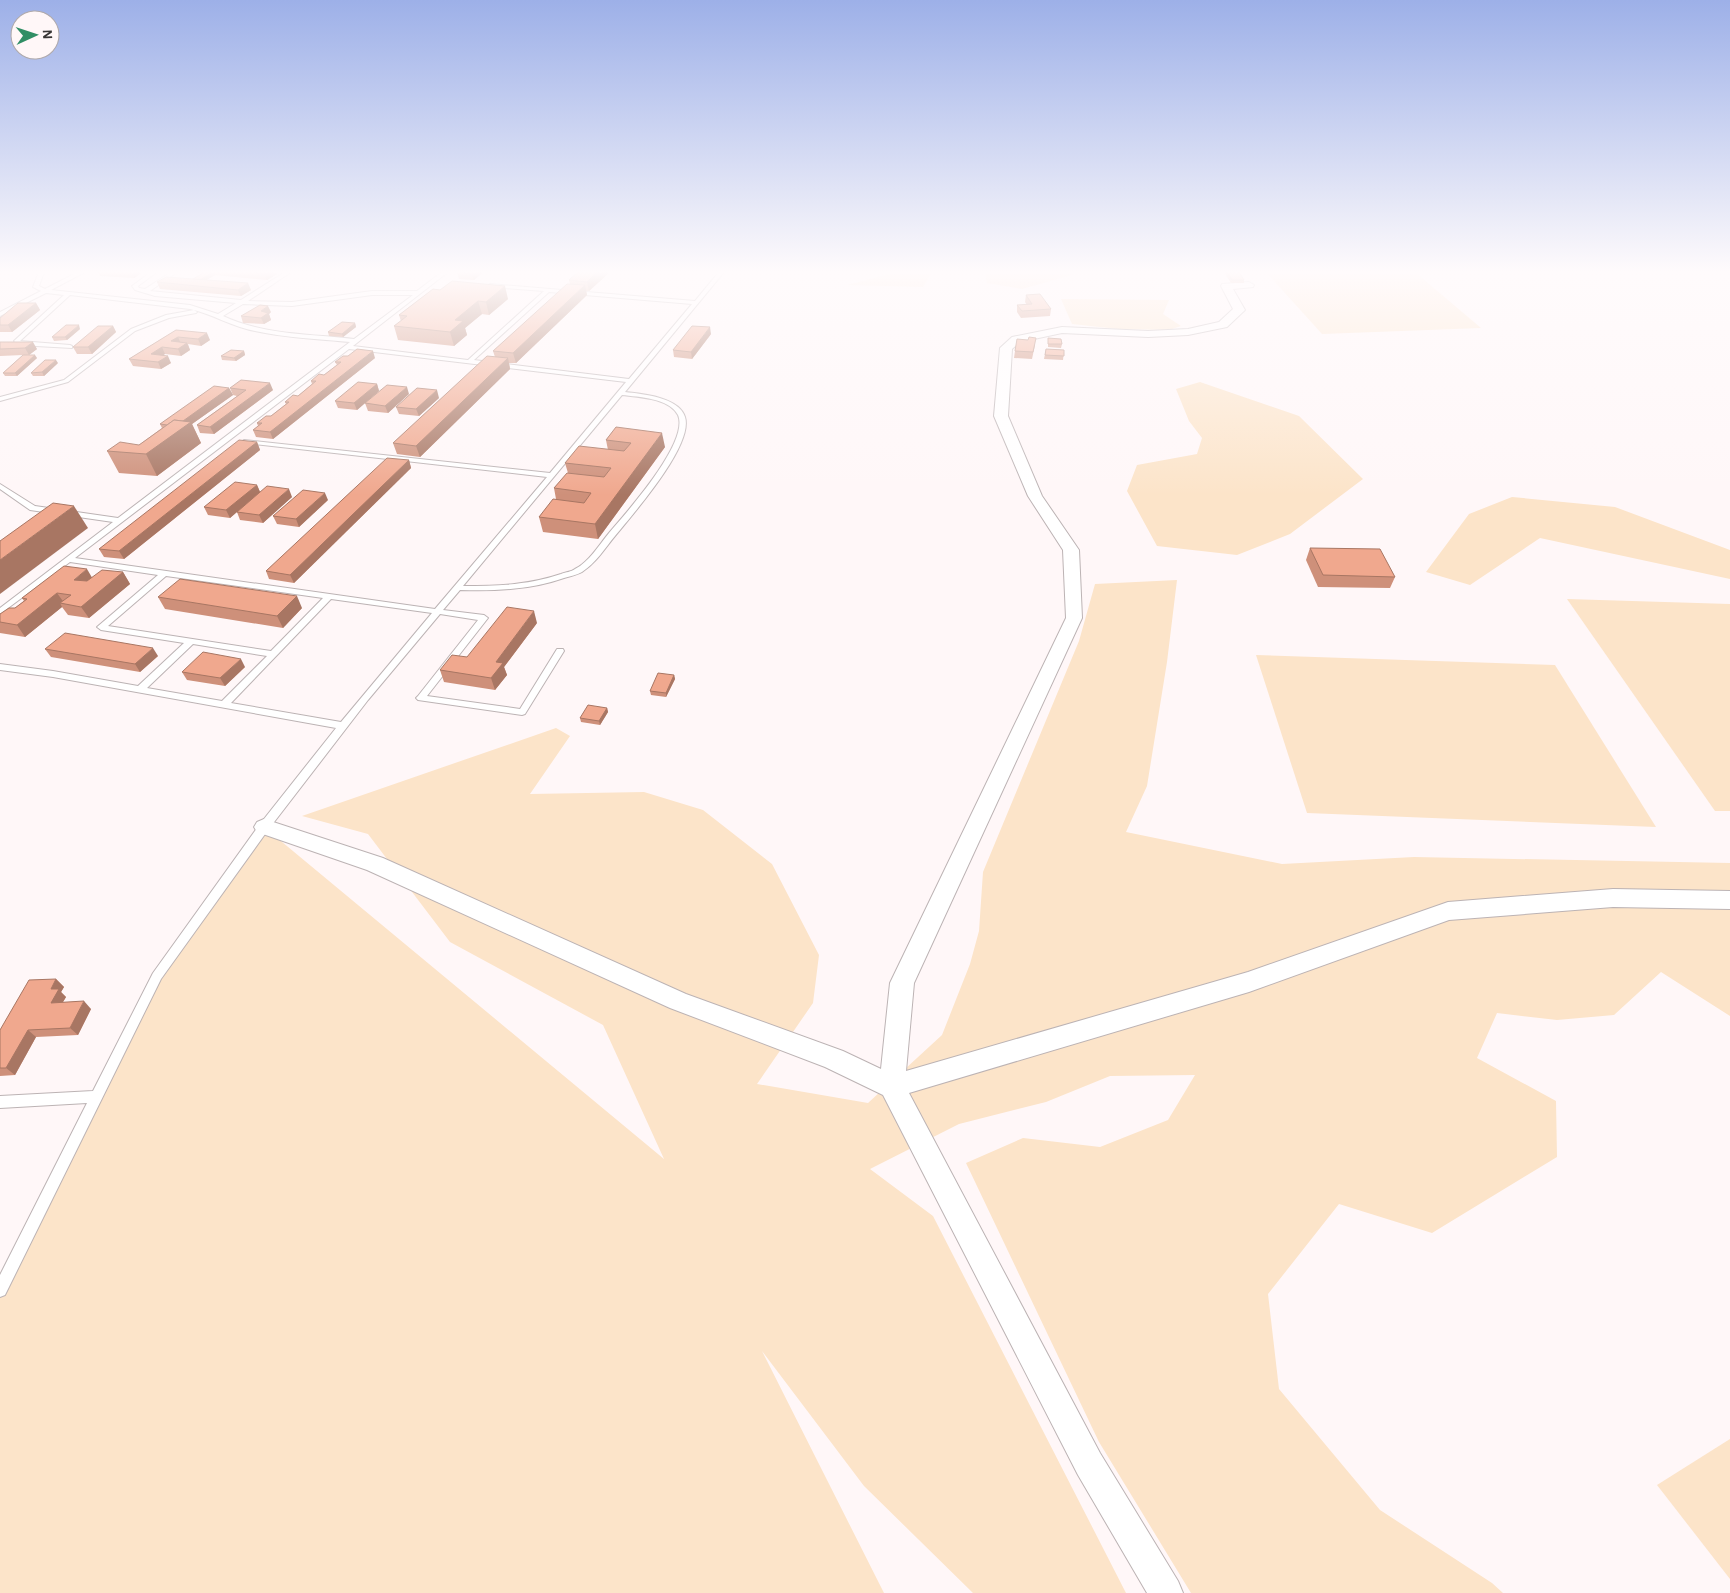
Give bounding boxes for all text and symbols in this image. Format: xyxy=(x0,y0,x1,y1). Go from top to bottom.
north arrow xyxy=(10,10,60,60)
text: N xyxy=(40,29,54,40)

